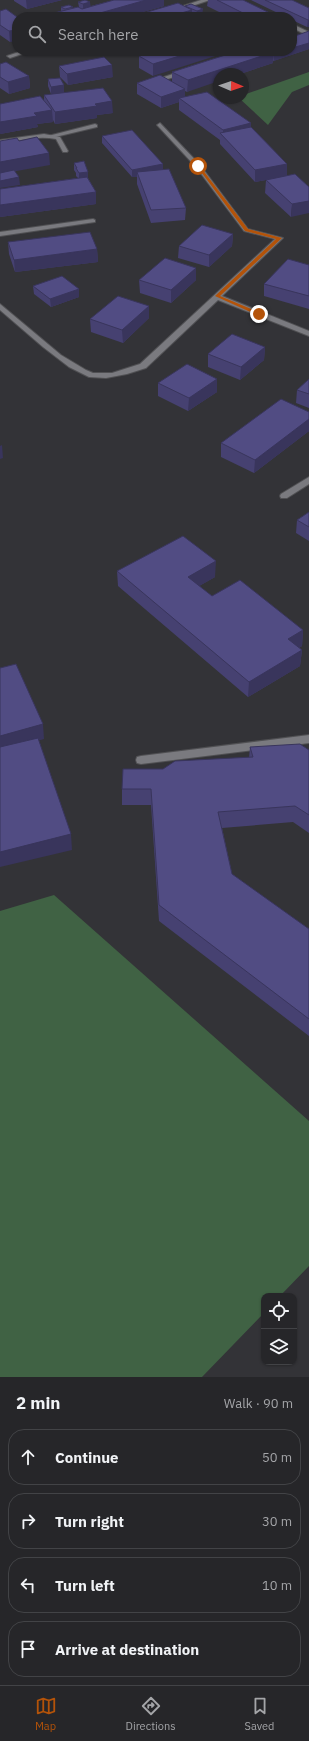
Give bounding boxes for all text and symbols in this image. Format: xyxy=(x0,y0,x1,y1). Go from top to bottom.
search box xyxy=(12,12,297,56)
icon: search xyxy=(26,23,48,45)
text: Search here xyxy=(58,25,138,44)
north arrow xyxy=(213,68,249,104)
route start xyxy=(189,157,207,175)
route end xyxy=(250,305,268,323)
map controls xyxy=(261,1293,297,1365)
button: locate xyxy=(261,1293,297,1329)
button: layers xyxy=(261,1329,297,1365)
text: 2 min xyxy=(16,1392,60,1414)
text: Walk · 90 m xyxy=(224,1395,293,1412)
icon: ahead xyxy=(17,1446,39,1468)
text: Continue xyxy=(55,1448,119,1467)
text: 50 m xyxy=(262,1449,292,1466)
icon: right xyxy=(17,1510,39,1532)
text: Turn right xyxy=(55,1512,124,1531)
text: 30 m xyxy=(262,1513,292,1530)
icon: left xyxy=(17,1574,39,1596)
text: Turn left xyxy=(55,1576,115,1595)
text: 10 m xyxy=(262,1577,292,1594)
icon: arrive xyxy=(17,1638,39,1660)
text: Arrive at destination xyxy=(55,1640,199,1659)
tab: Map xyxy=(35,1695,57,1733)
tab: Directions xyxy=(126,1695,176,1733)
tab: Saved xyxy=(245,1695,274,1733)

